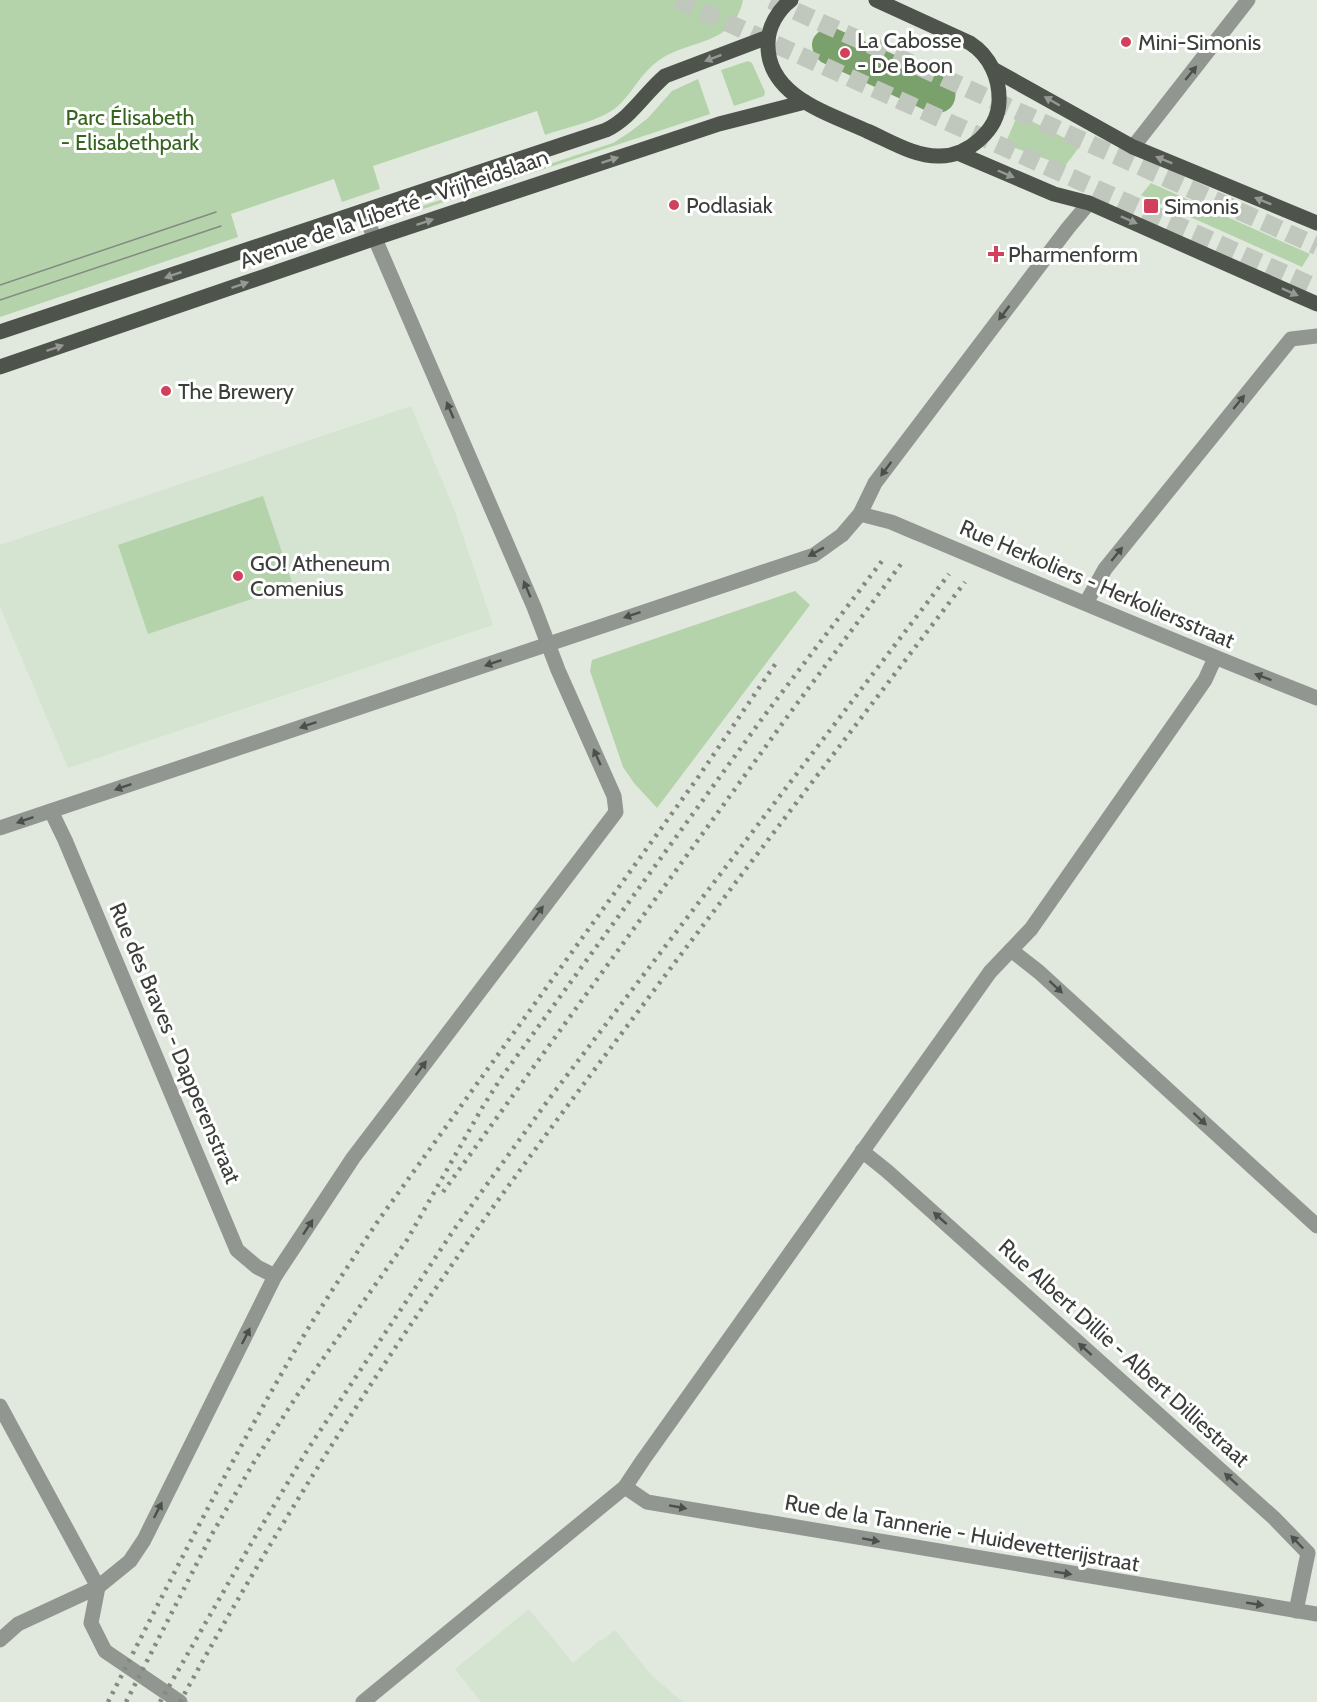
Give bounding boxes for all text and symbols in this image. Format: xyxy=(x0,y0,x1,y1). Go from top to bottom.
place label: La Cabosse - De Boon xyxy=(857,27,961,79)
place label: Mini-Simonis xyxy=(1138,29,1261,56)
marker: Mini-Simonis xyxy=(1119,35,1133,49)
marker: La Cabosse - De Boon xyxy=(838,46,852,60)
one-way arrow xyxy=(704,54,722,63)
one-way arrow xyxy=(1184,65,1197,81)
one-way arrow xyxy=(1043,96,1060,106)
park label: Parc Élisabeth - Elisabethpark xyxy=(61,104,199,156)
street label: Avenue de la Liberté - Vrijheidslaan xyxy=(236,143,552,275)
one-way arrow xyxy=(601,155,619,165)
one-way arrow xyxy=(1154,155,1172,165)
one-way arrow xyxy=(997,169,1014,178)
place label: Podlasiak xyxy=(686,192,773,219)
place label: Simonis xyxy=(1164,193,1239,220)
one-way arrow xyxy=(1254,196,1272,205)
marker: Simonis xyxy=(1142,197,1160,215)
marker: Podlasiak xyxy=(667,198,681,212)
one-way arrow xyxy=(1120,215,1138,225)
one-way arrow xyxy=(416,217,434,226)
place label: Pharmenform xyxy=(1008,241,1138,268)
marker: Pharmenform xyxy=(989,247,1003,261)
one-way arrow xyxy=(163,270,181,280)
one-way arrow xyxy=(231,279,249,289)
one-way arrow xyxy=(1281,287,1298,296)
one-way arrow xyxy=(998,306,1010,321)
one-way arrow xyxy=(46,342,64,352)
place label: The Brewery xyxy=(178,378,294,405)
marker: The Brewery xyxy=(159,384,173,398)
one-way arrow xyxy=(1233,394,1245,409)
one-way arrow xyxy=(445,401,455,419)
one-way arrow xyxy=(880,460,892,476)
street label: Rue Herkoliers - Herkoliersstraat xyxy=(956,514,1239,654)
one-way arrow xyxy=(1110,546,1122,561)
one-way arrow xyxy=(807,547,824,557)
place label: GO! Atheneum Comenius xyxy=(250,550,390,602)
marker: GO! Atheneum Comenius xyxy=(231,569,245,583)
one-way arrow xyxy=(522,580,532,598)
one-way arrow xyxy=(623,611,641,620)
one-way arrow xyxy=(484,658,502,668)
one-way arrow xyxy=(1253,672,1271,682)
one-way arrow xyxy=(299,721,317,730)
one-way arrow xyxy=(592,748,601,765)
one-way arrow xyxy=(114,783,132,793)
one-way arrow xyxy=(16,815,34,825)
street label: Rue des Braves - Dapperenstraat xyxy=(103,899,247,1188)
one-way arrow xyxy=(532,905,544,920)
one-way arrow xyxy=(1049,980,1063,994)
one-way arrow xyxy=(414,1061,426,1076)
one-way arrow xyxy=(1192,1112,1207,1125)
one-way arrow xyxy=(933,1212,948,1225)
one-way arrow xyxy=(302,1219,313,1235)
street label: Rue Albert Dillie - Albert Dilliestraat xyxy=(993,1233,1255,1473)
one-way arrow xyxy=(241,1327,250,1344)
one-way arrow xyxy=(1078,1342,1093,1356)
one-way arrow xyxy=(1224,1473,1239,1486)
street label: Rue de la Tannerie - Huidevetterijstraat xyxy=(783,1488,1142,1578)
one-way arrow xyxy=(153,1501,163,1519)
one-way arrow xyxy=(669,1503,688,1512)
one-way arrow xyxy=(1291,1535,1305,1549)
one-way arrow xyxy=(861,1536,880,1545)
one-way arrow xyxy=(1054,1568,1073,1577)
one-way arrow xyxy=(1246,1600,1265,1609)

